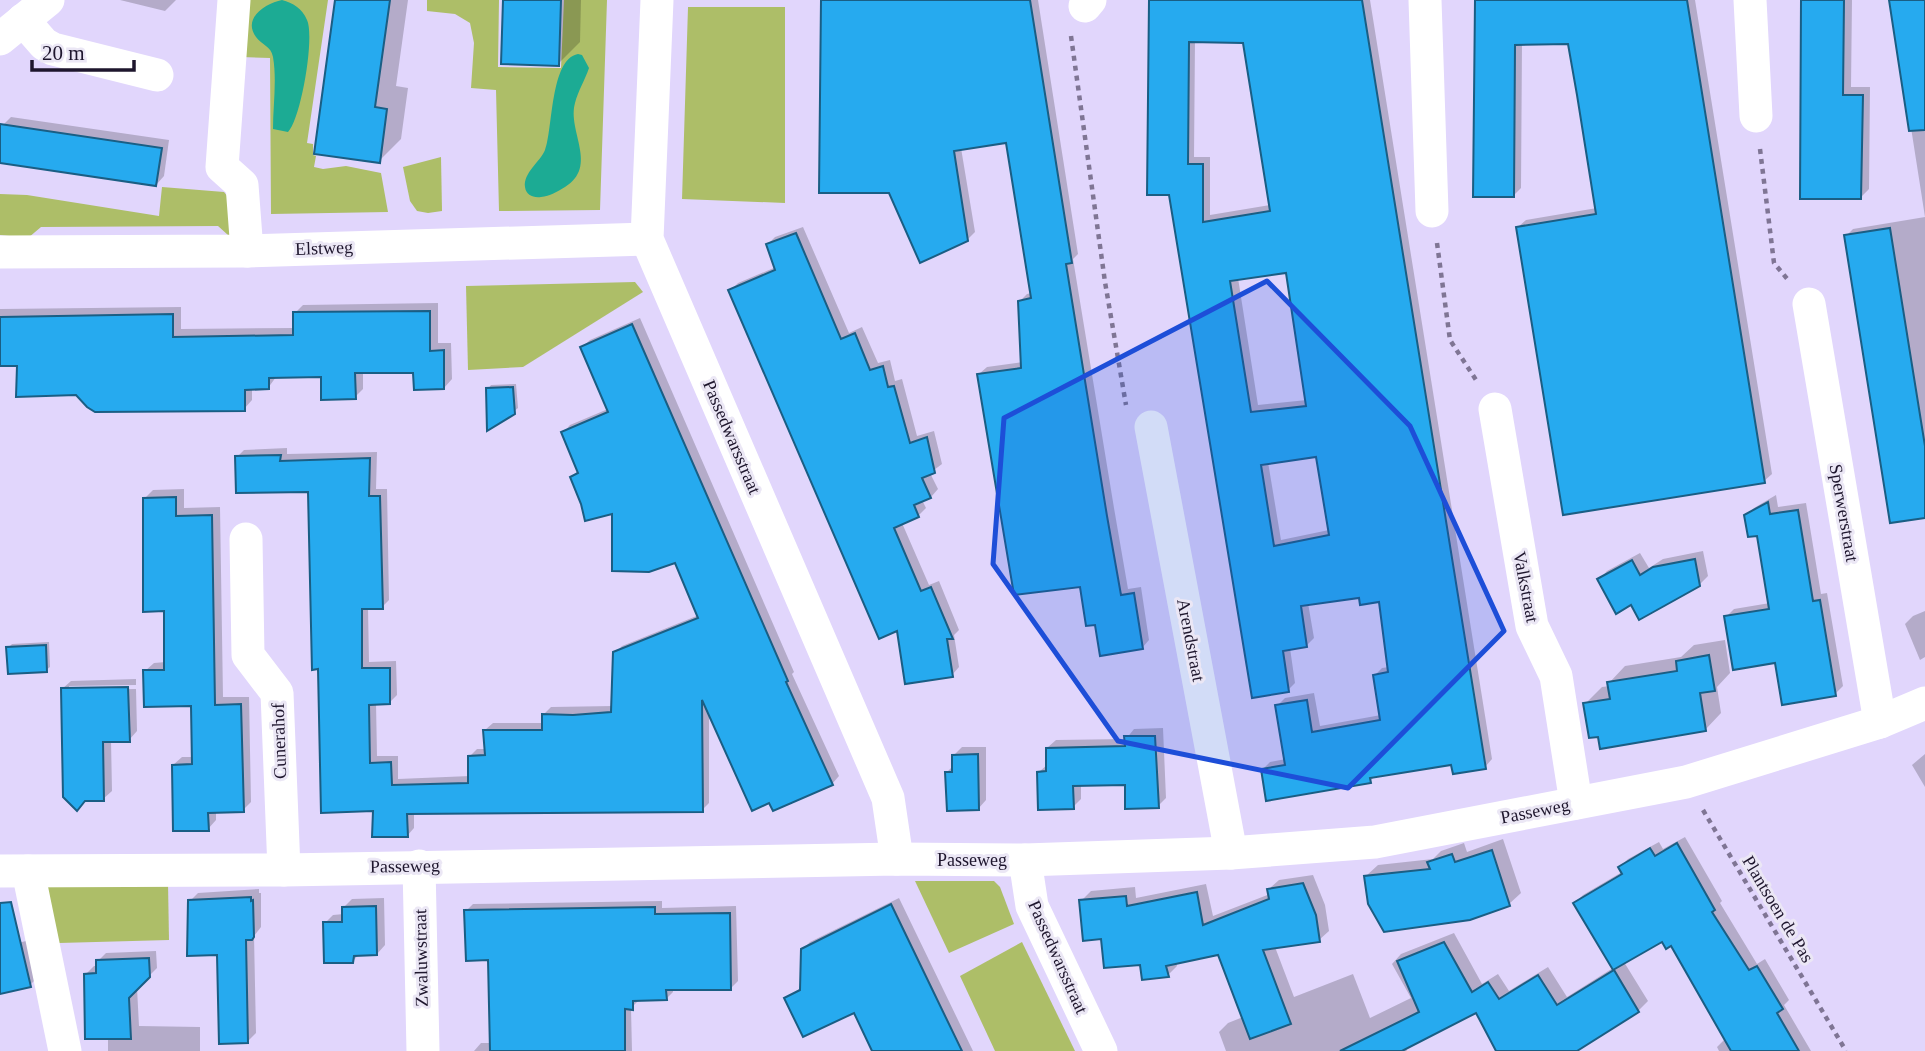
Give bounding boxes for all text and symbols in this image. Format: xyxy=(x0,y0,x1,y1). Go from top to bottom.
scale bar xyxy=(32,28,133,72)
text: 20 m xyxy=(42,41,85,65)
street label: Elstweg xyxy=(295,237,353,259)
street label: Passedwarsstraat xyxy=(699,377,765,497)
street label: Sperwerstraat xyxy=(1826,463,1862,563)
street label: Valkstraat xyxy=(1509,550,1543,624)
street label: Arendstraat xyxy=(1173,597,1209,683)
street label: Cunerahof xyxy=(268,703,290,779)
street label: Passeweg xyxy=(1499,795,1571,827)
street label: Passeweg xyxy=(937,850,1007,870)
street label: Plantsoen de Pas xyxy=(1738,852,1818,966)
street label: Passeweg xyxy=(370,855,440,877)
street label: Passedwarsstraat xyxy=(1024,897,1092,1017)
street label: Zwaluwstraat xyxy=(410,909,432,1007)

